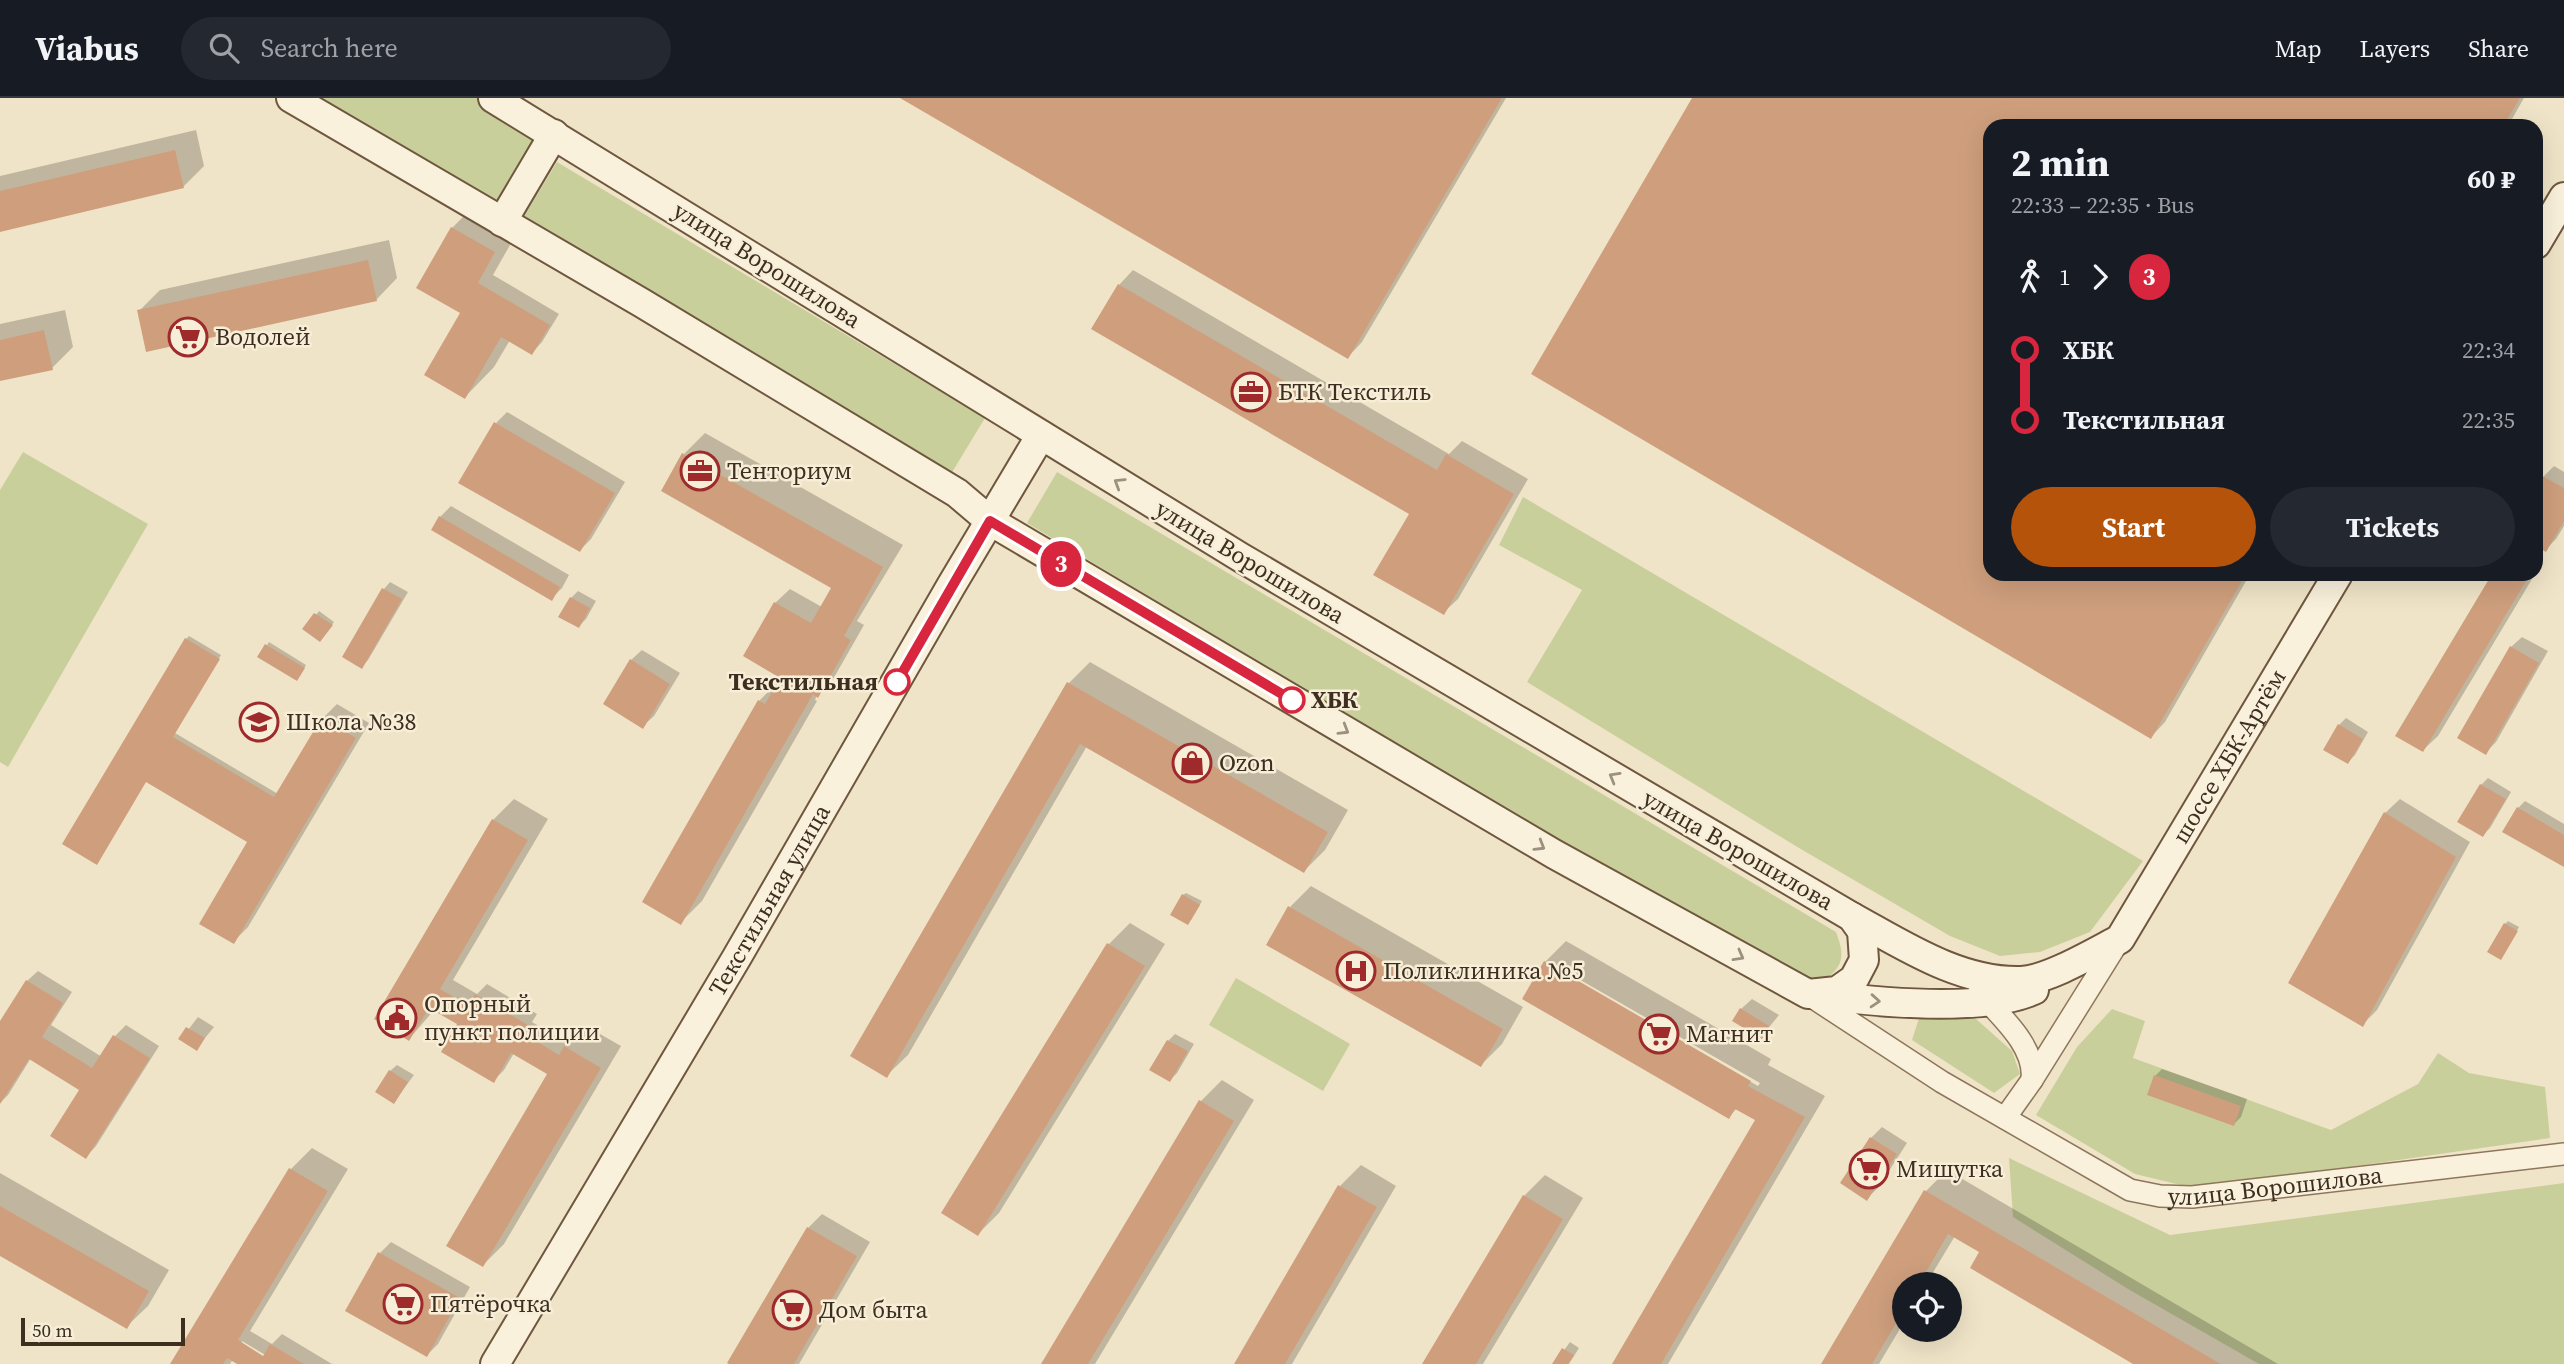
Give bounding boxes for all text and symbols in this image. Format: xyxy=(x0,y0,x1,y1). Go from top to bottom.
search box xyxy=(181,17,671,80)
text: Viabus xyxy=(35,26,139,71)
icon: search xyxy=(205,29,243,67)
text: Search here xyxy=(261,30,398,66)
text: Map xyxy=(2275,32,2322,65)
text: Layers xyxy=(2360,32,2430,65)
text: Share xyxy=(2468,32,2529,65)
text: 2 min xyxy=(2011,137,2110,189)
text: 60 ₽ xyxy=(2467,161,2515,197)
text: 22:33 – 22:35 · Bus xyxy=(2011,189,2194,221)
street label: улица Ворошилова xyxy=(667,193,868,336)
icon: walk xyxy=(2011,258,2049,296)
icon: forward xyxy=(2081,258,2119,296)
text: 3 xyxy=(2143,260,2156,293)
text: 1 xyxy=(2059,261,2071,293)
supermarket icon: Водолей xyxy=(167,316,209,358)
place label: Водолей xyxy=(215,320,310,353)
text: ХБК xyxy=(2063,332,2114,368)
text: 22:34 xyxy=(2462,334,2515,366)
office icon: БТК Текстиль xyxy=(1230,371,1272,413)
place label: БТК Текстиль xyxy=(1278,375,1431,408)
text: Текстильная xyxy=(2063,402,2225,438)
text: 22:35 xyxy=(2462,404,2515,436)
office icon: Тенториум xyxy=(679,450,721,492)
place label: Тенториум xyxy=(727,454,852,487)
one-way arrow xyxy=(1114,478,1127,491)
button: Start xyxy=(2011,487,2256,567)
button: Tickets xyxy=(2270,487,2515,567)
street label: улица Ворошилова xyxy=(1149,492,1352,632)
line badge: 3 xyxy=(1038,541,1084,587)
text: 3 xyxy=(1054,547,1068,580)
street label: шоссе ХБК-Артём xyxy=(2164,663,2294,850)
place label: Текстильная xyxy=(729,665,878,698)
marker: Текстильная xyxy=(884,669,910,695)
place label: ХБК xyxy=(1311,683,1358,716)
marker: ХБК xyxy=(1279,687,1305,713)
school or university icon: Школа №38 xyxy=(238,701,280,743)
place label: Школа №38 xyxy=(286,705,416,738)
one-way arrow xyxy=(1336,722,1349,735)
shop icon: Ozon xyxy=(1171,742,1213,784)
place label: Ozon xyxy=(1219,746,1275,779)
one-way arrow xyxy=(1609,772,1622,785)
street label: улица Ворошилова xyxy=(1637,781,1840,918)
street label: Текстильная улица xyxy=(700,797,838,1002)
one-way arrow xyxy=(1532,838,1545,851)
one-way arrow xyxy=(1732,948,1744,961)
hospital icon: Поликлиника №5 xyxy=(1335,950,1377,992)
place label: Поликлиника №5 xyxy=(1383,954,1583,987)
place label: Опорный пункт полиции xyxy=(424,987,600,1048)
one-way arrow xyxy=(1870,994,1881,1009)
public building icon: Опорный пункт полиции xyxy=(376,997,418,1039)
supermarket icon: Магнит xyxy=(1638,1013,1680,1055)
place label: Магнит xyxy=(1686,1017,1773,1050)
supermarket icon: Мишутка xyxy=(1848,1148,1890,1190)
place label: Мишутка xyxy=(1896,1152,2004,1185)
street label: улица Ворошилова xyxy=(2167,1158,2385,1213)
map controls xyxy=(1892,1272,1962,1342)
button: locate xyxy=(1892,1272,1962,1342)
supermarket icon: Пятёрочка xyxy=(382,1283,424,1325)
place label: Пятёрочка xyxy=(430,1287,552,1320)
supermarket icon: Дом быта xyxy=(771,1289,813,1331)
place label: Дом быта xyxy=(819,1293,928,1326)
scale bar xyxy=(21,1315,186,1347)
text: 50 m xyxy=(32,1317,73,1343)

